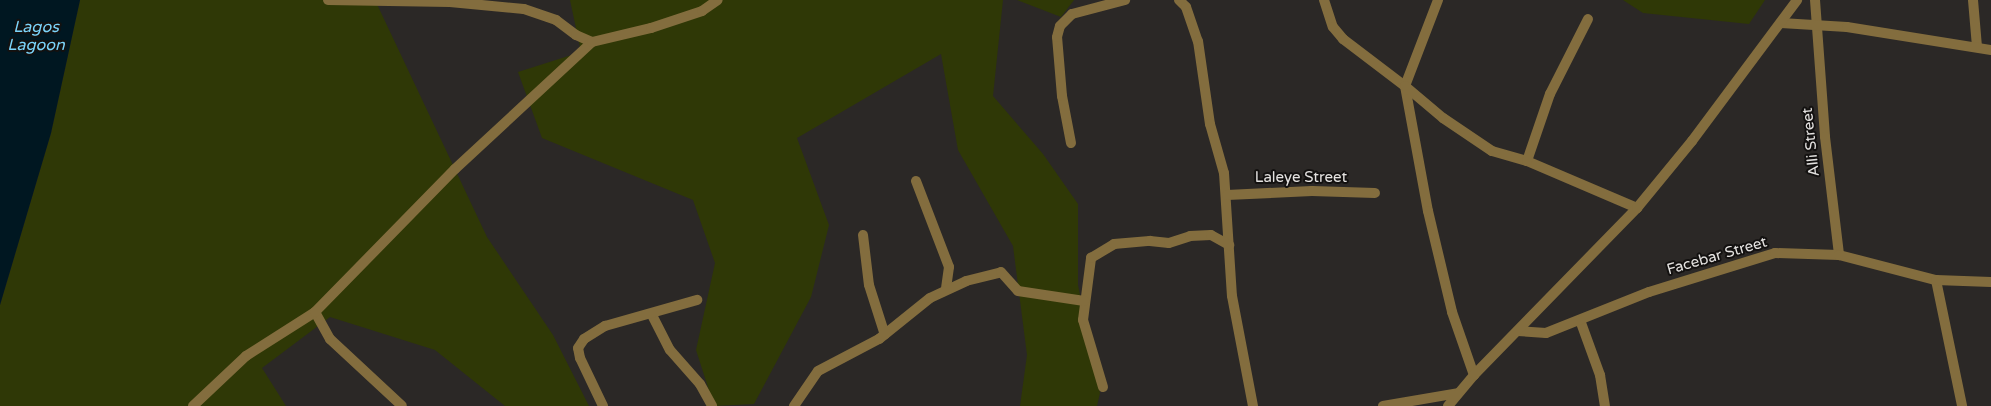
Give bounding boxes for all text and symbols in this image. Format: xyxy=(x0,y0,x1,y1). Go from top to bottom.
water label: Lagos Lagoon xyxy=(7,17,65,55)
street label: Alli Street xyxy=(1798,107,1824,177)
street label: Laleye Street xyxy=(1255,169,1347,187)
street label: Facebar Street xyxy=(1665,233,1769,279)

